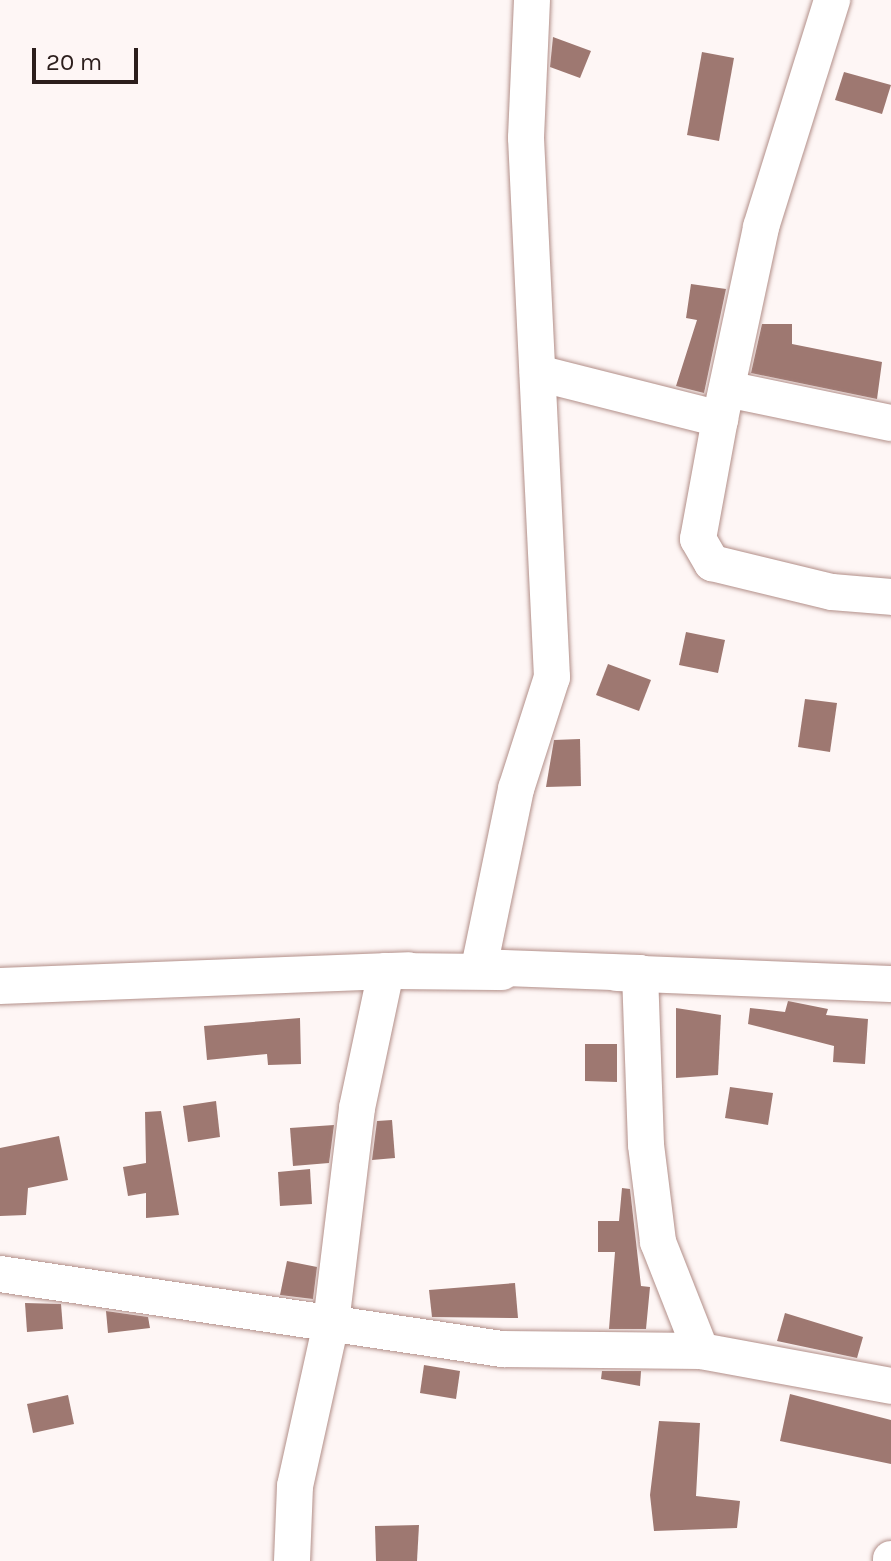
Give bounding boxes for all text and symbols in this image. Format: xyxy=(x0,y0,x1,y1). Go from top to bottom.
scale bar xyxy=(36,32,142,82)
text: 20 m xyxy=(46,48,102,76)

